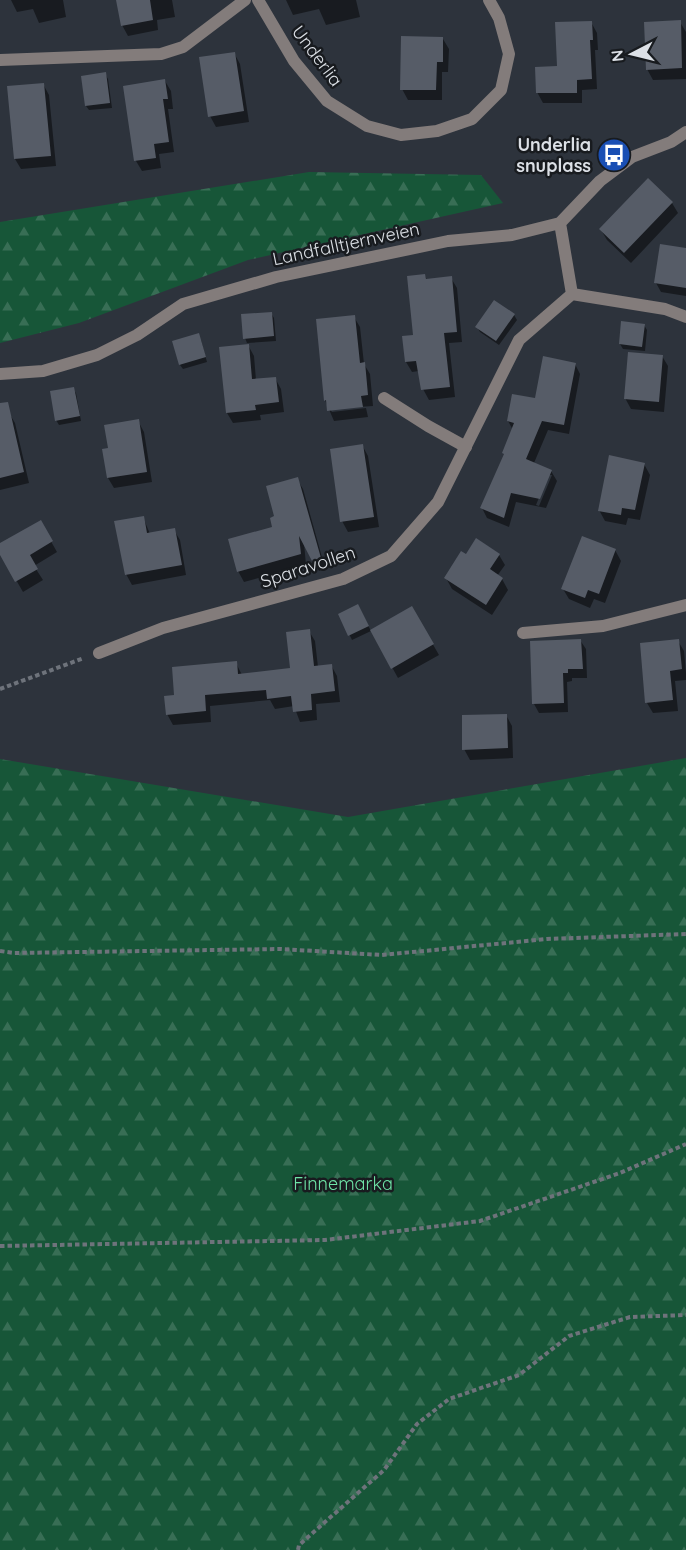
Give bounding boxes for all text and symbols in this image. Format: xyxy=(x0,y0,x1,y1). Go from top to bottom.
street label: Underlia xyxy=(287,21,348,91)
north arrow xyxy=(602,24,662,84)
text: N xyxy=(606,49,628,63)
place label: Underlia snuplass xyxy=(516,133,591,177)
bus stop icon: Underlia snuplass xyxy=(596,137,632,173)
street label: Landfalltjernveien xyxy=(270,217,422,270)
street label: Sparavollen xyxy=(258,540,358,593)
park label: Finnemarka xyxy=(293,1172,393,1195)

